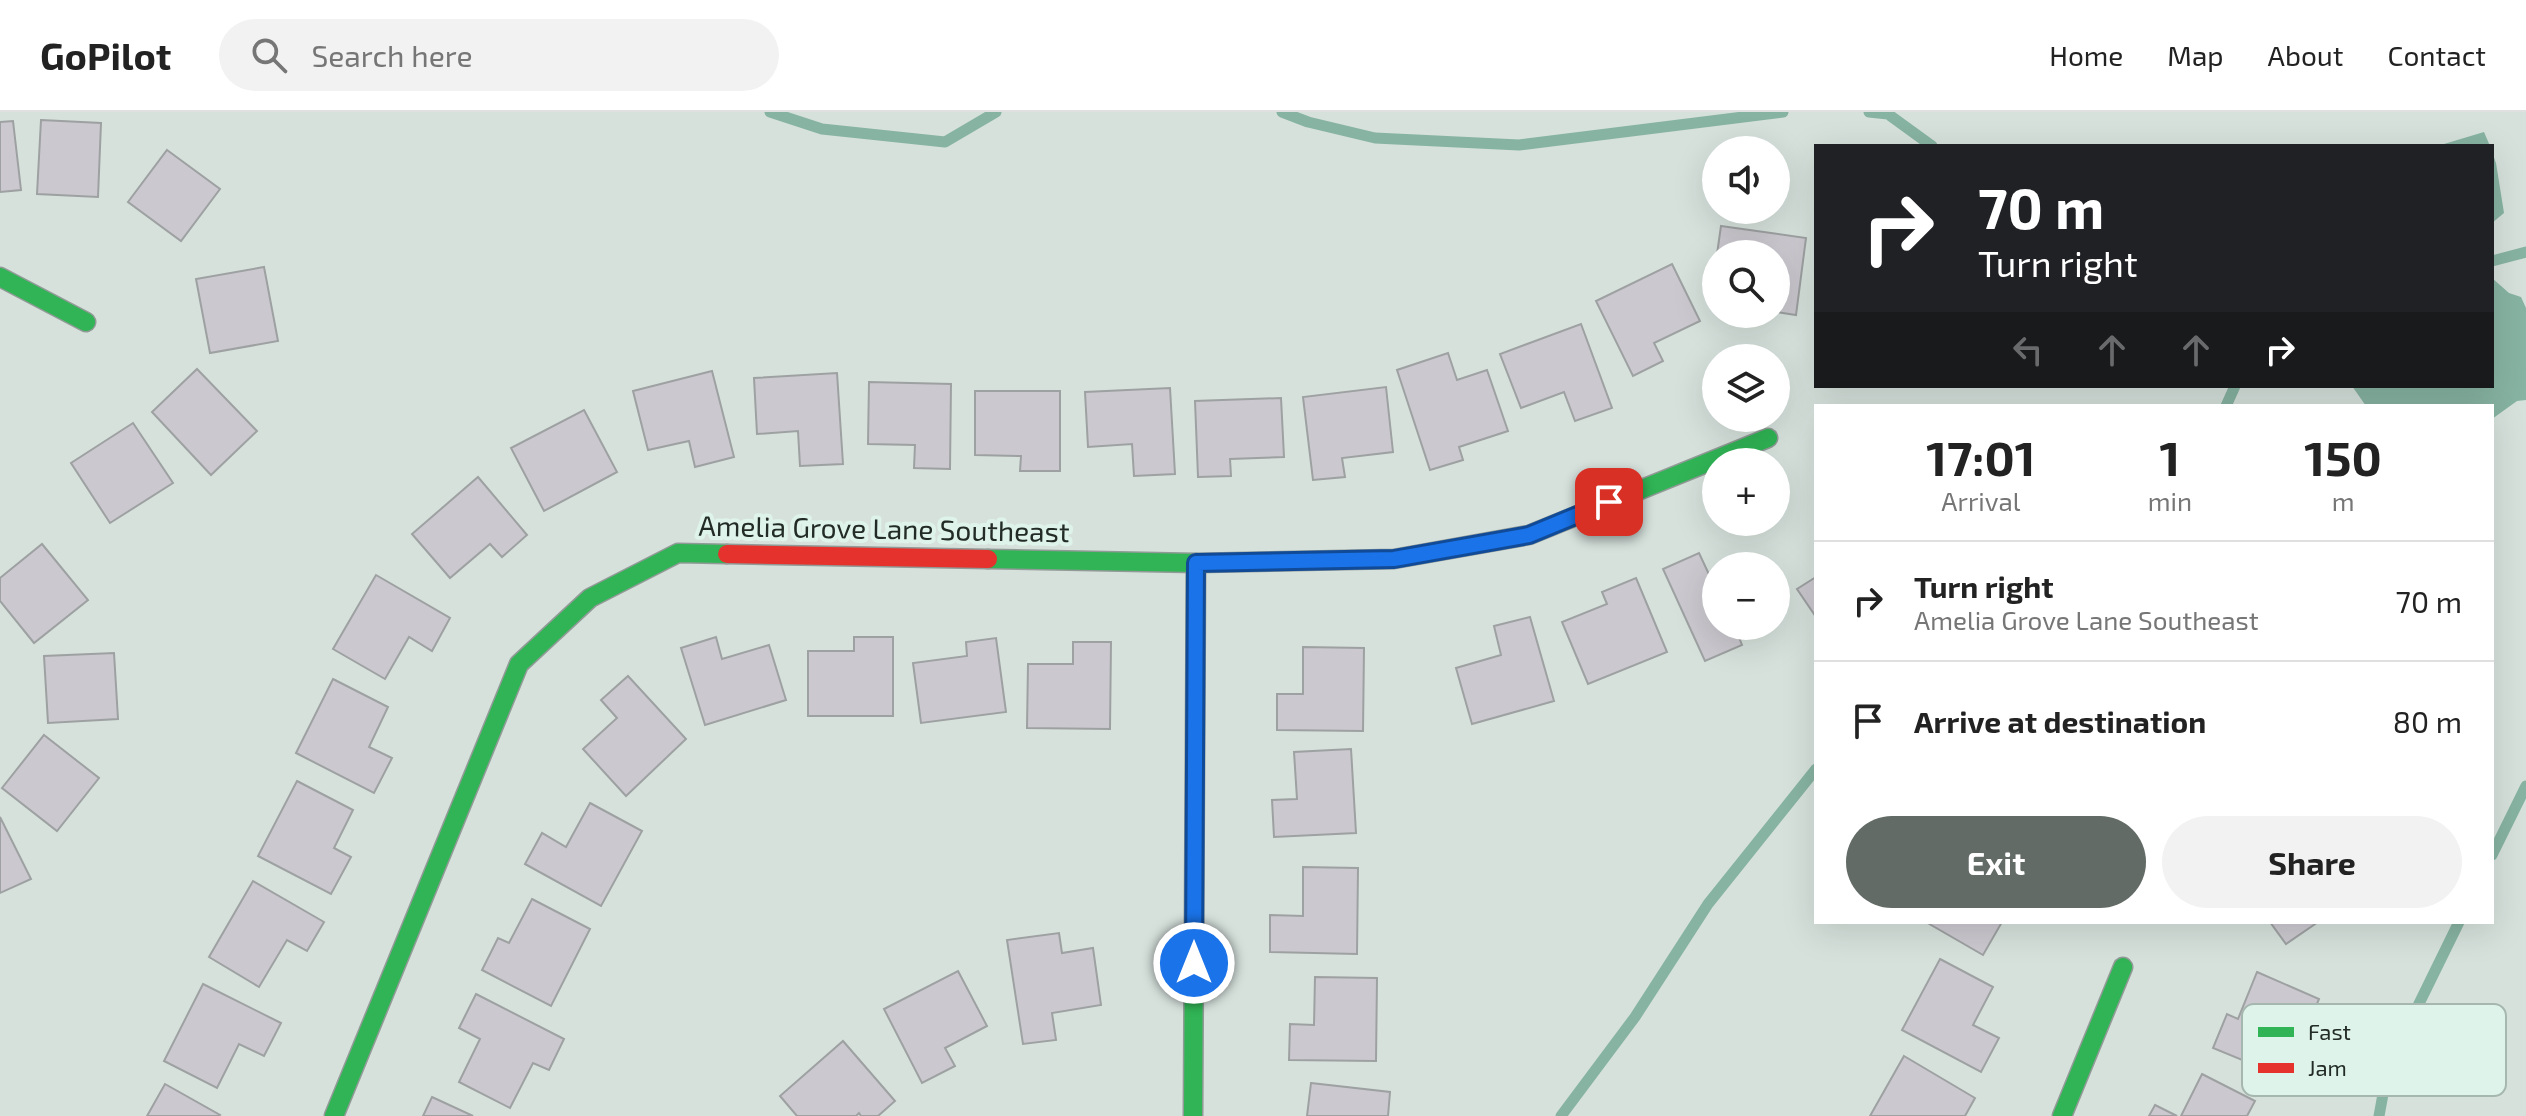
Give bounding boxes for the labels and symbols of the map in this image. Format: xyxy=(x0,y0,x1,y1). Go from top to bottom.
pin xyxy=(1575,468,1643,536)
street label: Amelia Grove Lane Southeast xyxy=(698,508,1070,548)
position arrow xyxy=(1152,921,1236,1005)
legend xyxy=(2242,1004,2506,1096)
text: Fast xyxy=(2308,1018,2351,1044)
text: Jam xyxy=(2308,1054,2347,1080)

